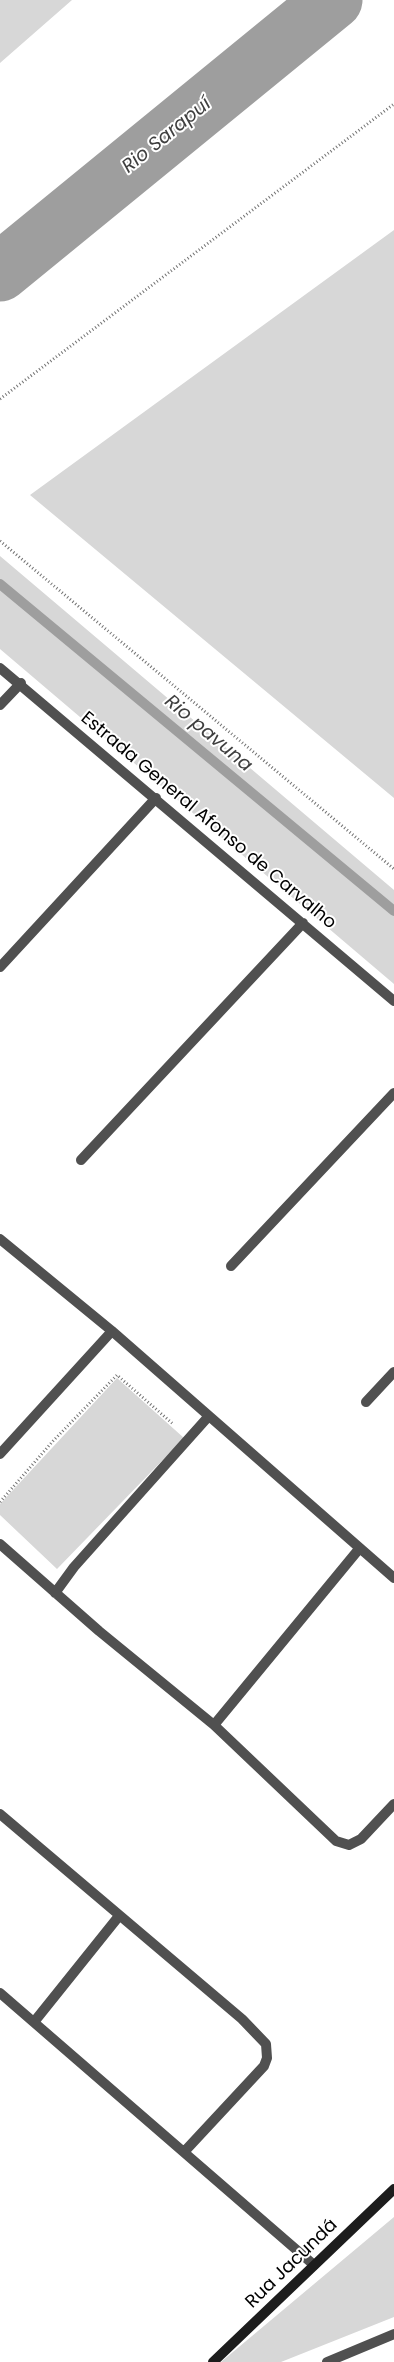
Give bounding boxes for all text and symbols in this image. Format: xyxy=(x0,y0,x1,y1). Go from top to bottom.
water label: Rio Sarapuí xyxy=(118,93,216,179)
water label: Rio pavuna xyxy=(159,691,257,777)
street label: Estrada General Afonso de Carvalho xyxy=(76,708,340,934)
street label: Rua Jacundá xyxy=(242,2215,342,2313)

